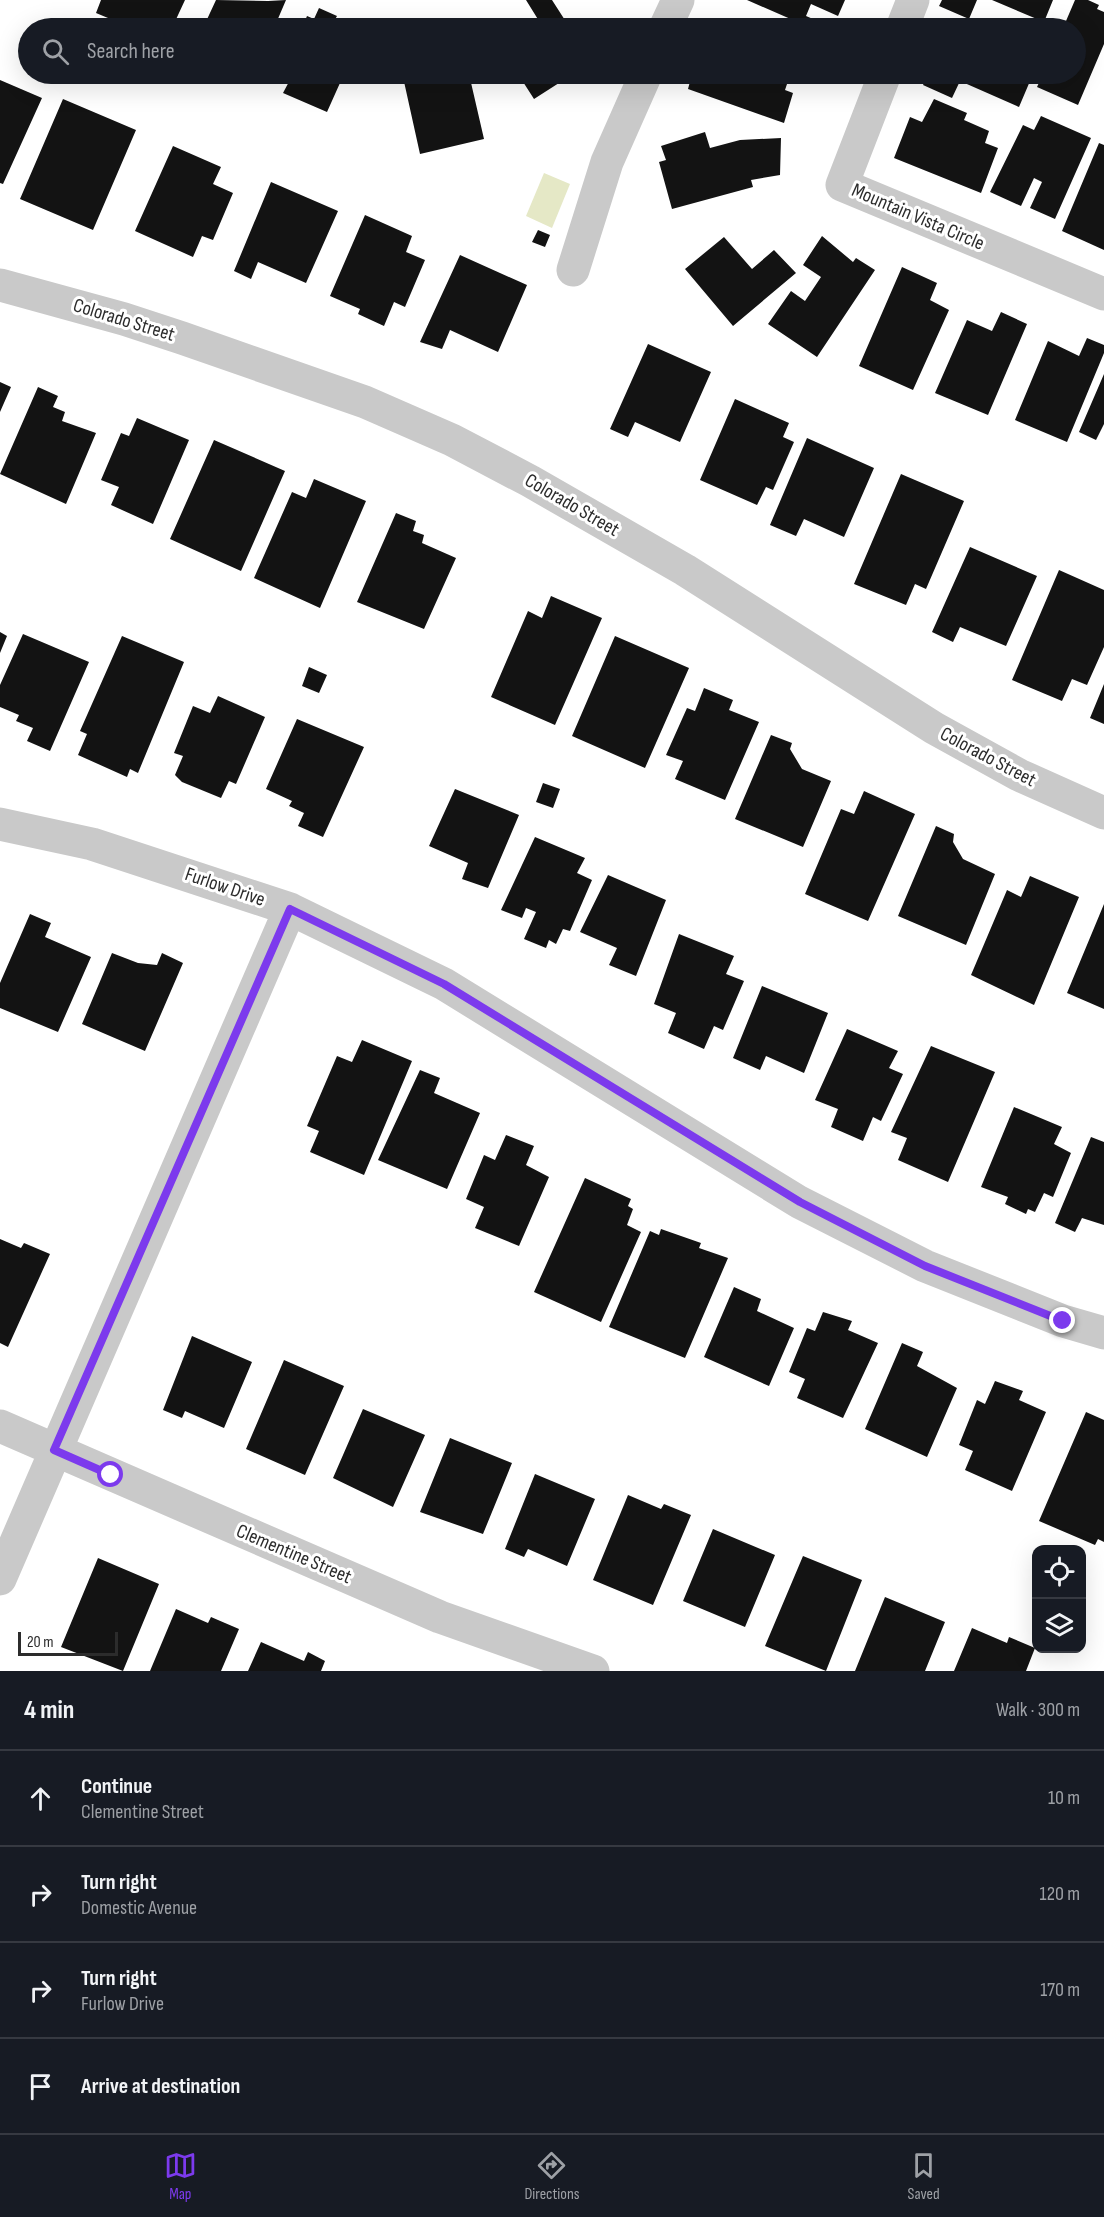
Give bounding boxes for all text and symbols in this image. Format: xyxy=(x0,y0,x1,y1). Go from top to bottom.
search box xyxy=(18,18,1086,84)
icon: search xyxy=(39,35,72,68)
text: Search here xyxy=(87,38,174,65)
street label: Mountain Vista Circle xyxy=(848,178,988,256)
street label: Colorado Street xyxy=(70,293,178,347)
street label: Colorado Street xyxy=(521,468,623,542)
street label: Colorado Street xyxy=(936,722,1040,792)
street label: Furlow Drive xyxy=(182,862,268,912)
route end xyxy=(1049,1307,1075,1333)
route start xyxy=(97,1461,123,1487)
street label: Clementine Street xyxy=(233,1519,355,1589)
map controls xyxy=(1032,1545,1086,1653)
button: locate xyxy=(1032,1545,1086,1599)
button: layers xyxy=(1032,1599,1086,1653)
scale bar xyxy=(18,1629,118,1656)
text: 20 m xyxy=(27,1633,54,1652)
text: 4 min xyxy=(24,1695,74,1726)
text: Walk · 300 m xyxy=(996,1698,1080,1722)
text: Continue xyxy=(81,1773,152,1800)
icon: ahead xyxy=(24,1782,57,1815)
text: 10 m xyxy=(1048,1786,1080,1810)
text: Clementine Street xyxy=(81,1800,204,1824)
text: Turn right xyxy=(81,1869,157,1896)
icon: right xyxy=(24,1878,57,1911)
text: 120 m xyxy=(1040,1882,1080,1906)
text: Domestic Avenue xyxy=(81,1896,197,1920)
text: Turn right xyxy=(81,1965,157,1992)
icon: right xyxy=(24,1974,57,2007)
text: 170 m xyxy=(1040,1978,1080,2002)
text: Furlow Drive xyxy=(81,1992,164,2016)
icon: arrive xyxy=(24,2070,57,2103)
text: Arrive at destination xyxy=(81,2073,240,2100)
tab: Map xyxy=(164,2149,197,2204)
tab: Directions xyxy=(524,2149,580,2204)
tab: Saved xyxy=(907,2149,940,2204)

